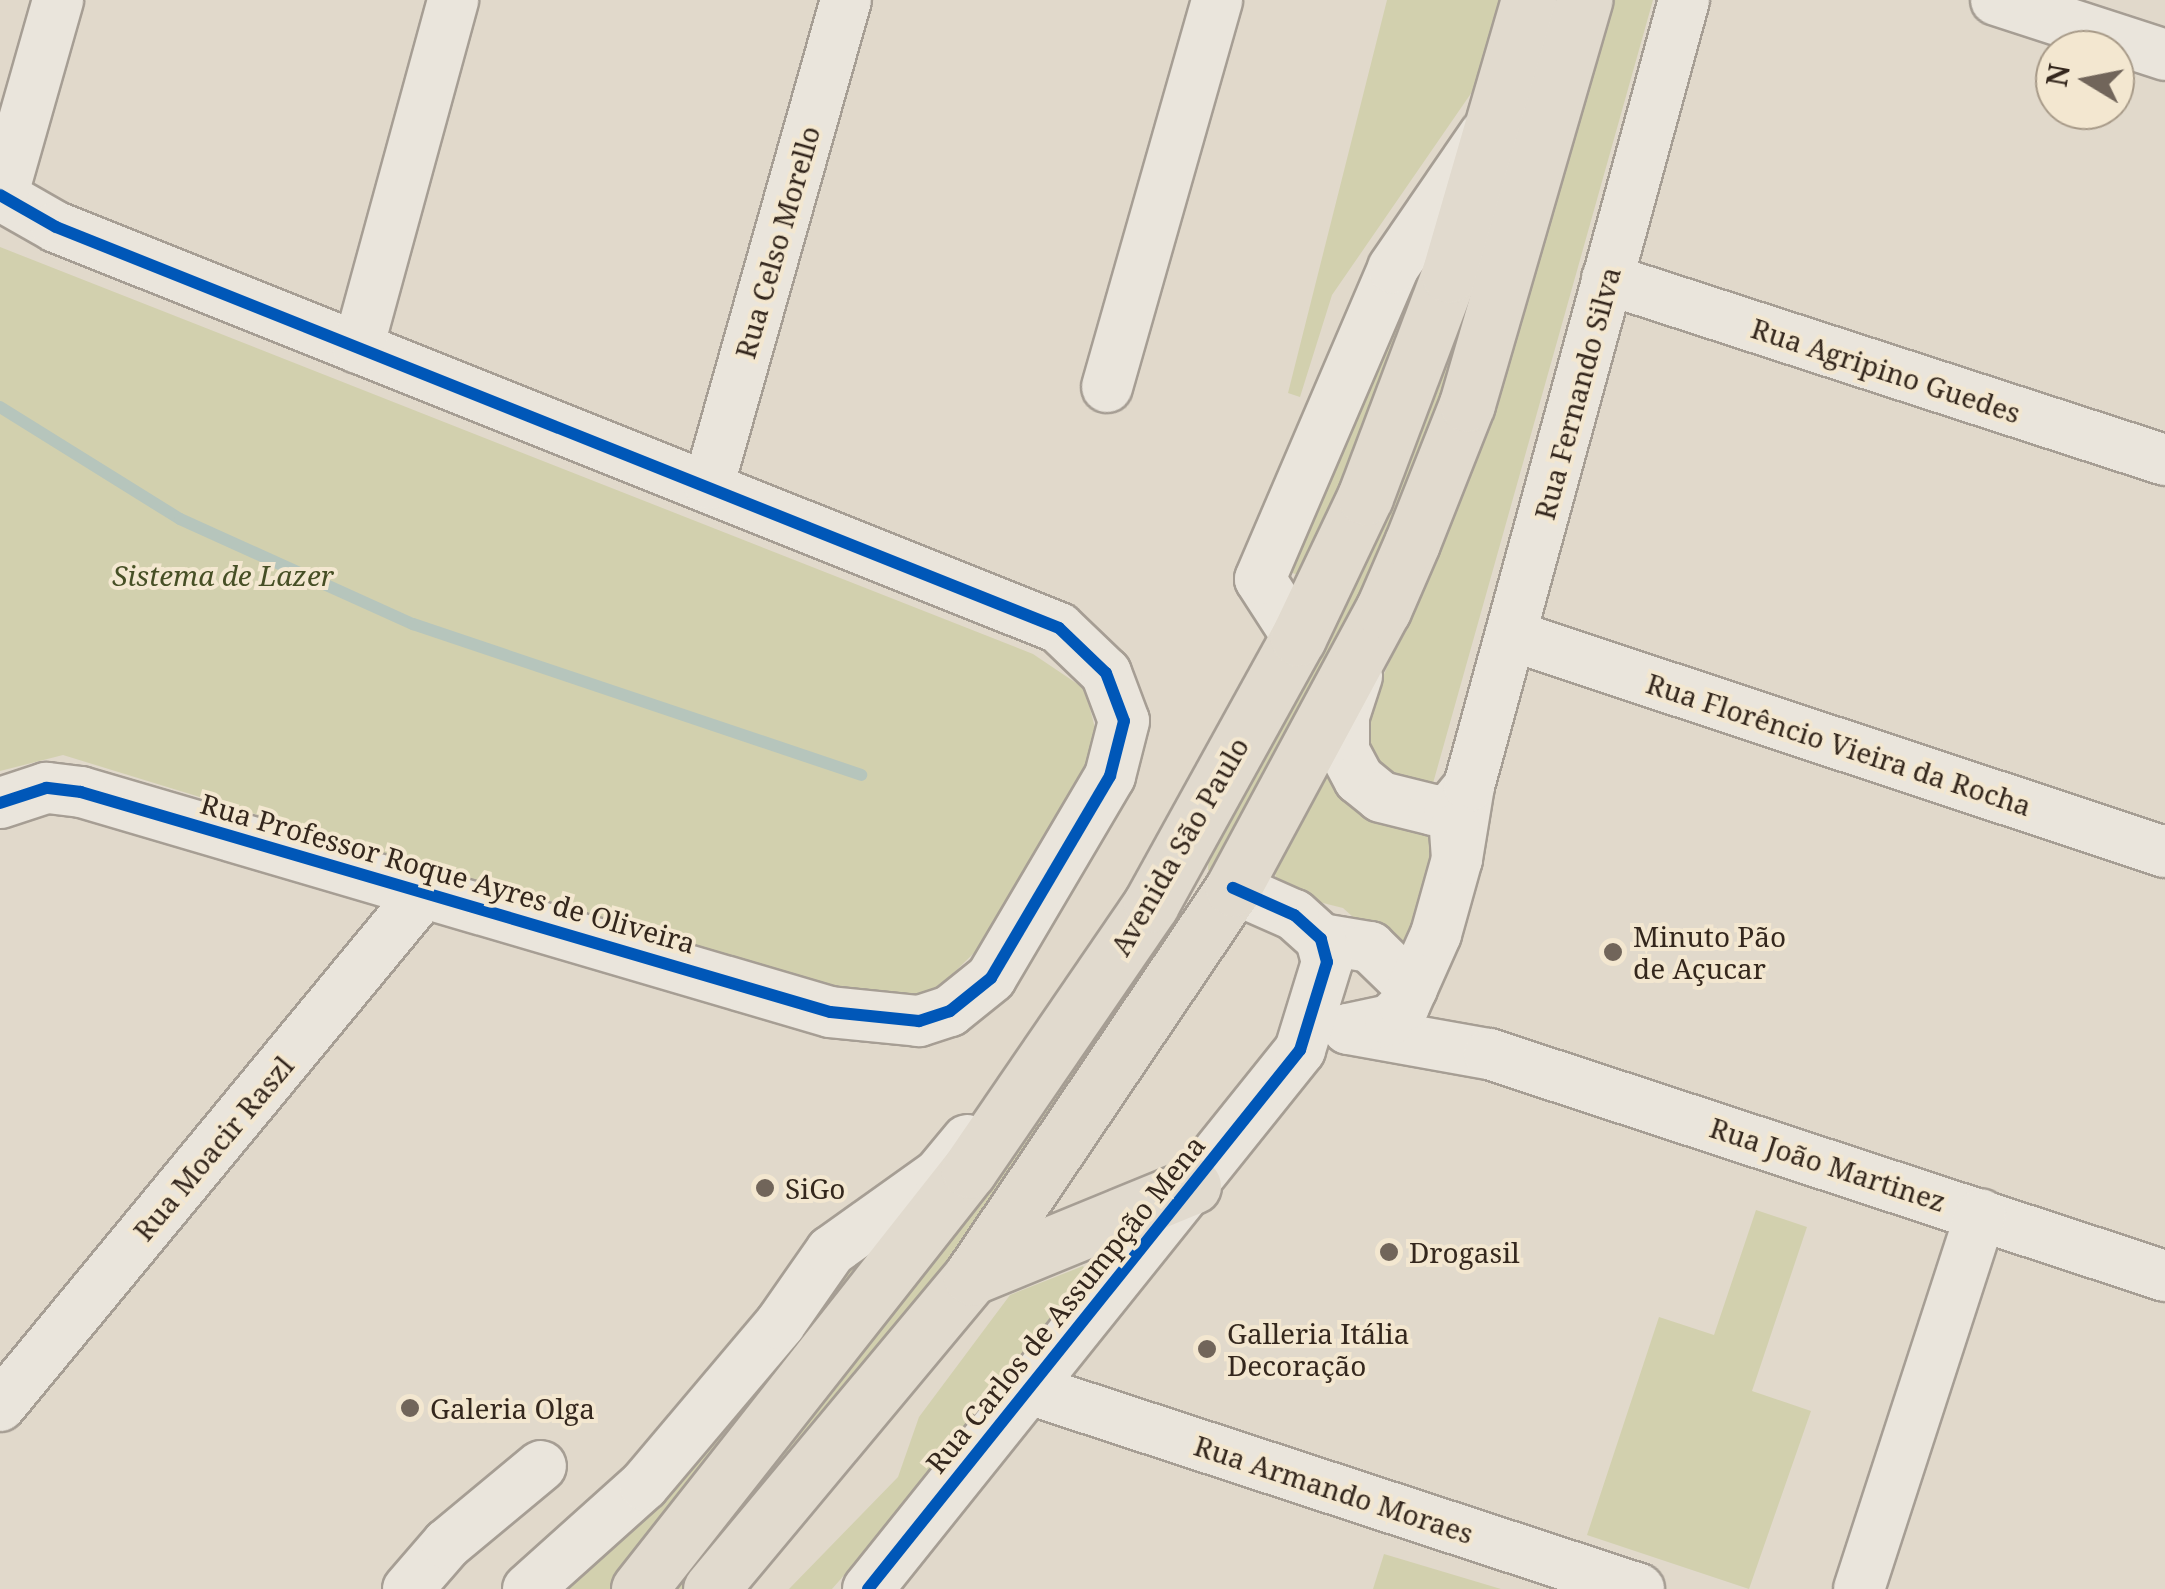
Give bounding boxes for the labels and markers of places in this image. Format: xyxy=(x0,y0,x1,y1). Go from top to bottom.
place label: Minuto Pão de Açucar xyxy=(1633,919,1786,985)
marker: Minuto Pão de Açucar xyxy=(1602,941,1624,963)
place label: SiGo xyxy=(785,1171,845,1205)
marker: SiGo xyxy=(754,1177,776,1199)
place label: Drogasil xyxy=(1409,1235,1520,1269)
marker: Drogasil xyxy=(1378,1241,1400,1263)
place label: Galleria Itália Decoração xyxy=(1227,1316,1410,1382)
marker: Galleria Itália Decoração xyxy=(1196,1338,1218,1360)
place label: Galeria Olga xyxy=(430,1391,595,1425)
marker: Galeria Olga xyxy=(399,1397,421,1419)

